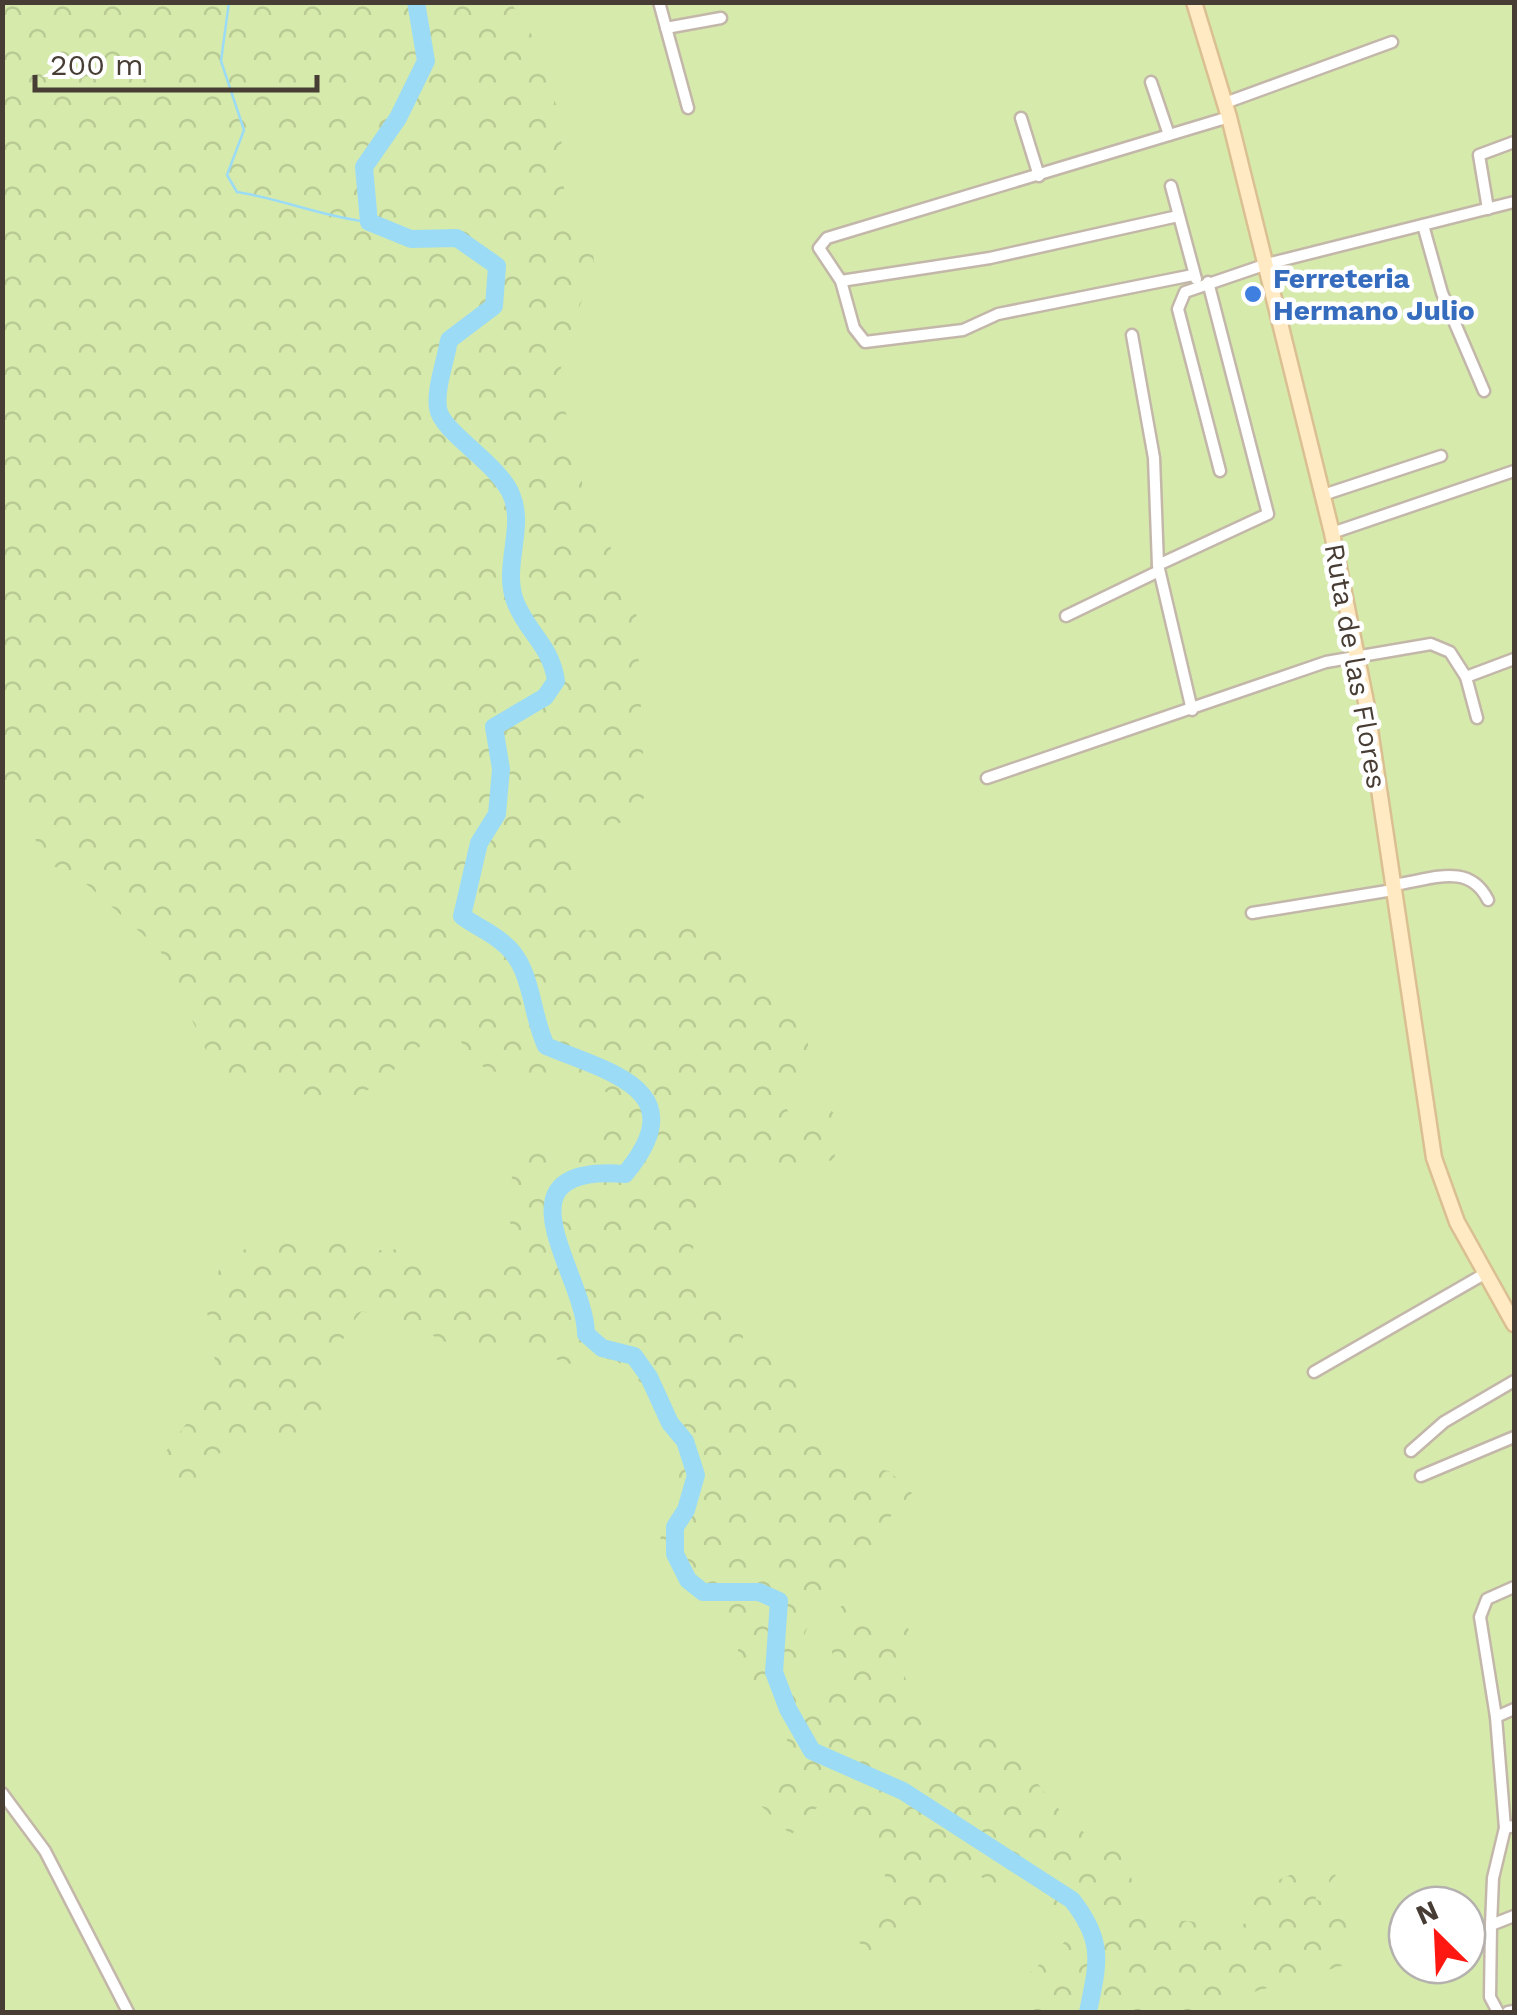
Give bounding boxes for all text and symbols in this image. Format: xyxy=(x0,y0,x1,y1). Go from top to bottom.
scale bar xyxy=(35,30,318,92)
text: 200 m xyxy=(50,47,144,82)
place label: Ferreteria Hermano Julio xyxy=(1273,262,1475,327)
marker: Ferreteria Hermano Julio xyxy=(1242,283,1264,305)
street label: Ruta de las Flores xyxy=(1318,541,1393,791)
north arrow xyxy=(1387,1885,1487,1985)
text: N xyxy=(1411,1893,1443,1932)

